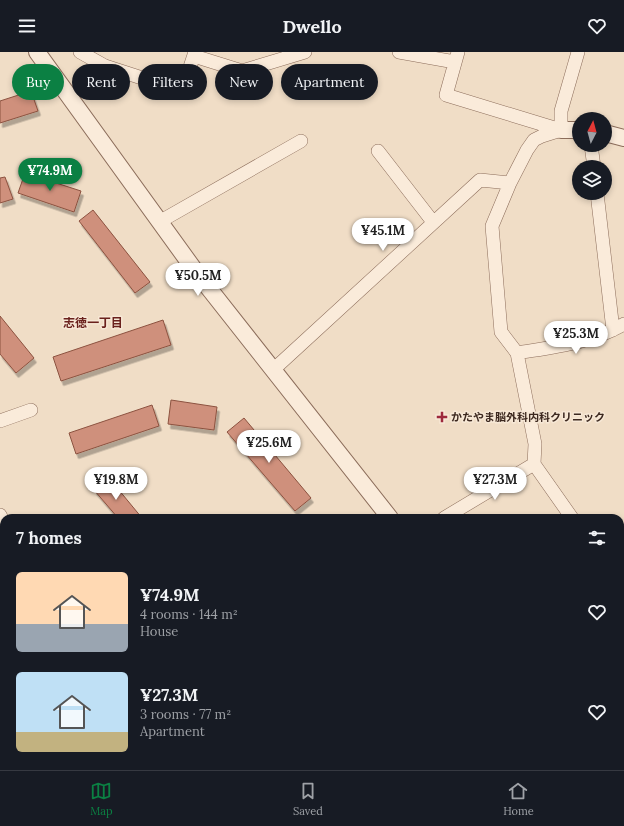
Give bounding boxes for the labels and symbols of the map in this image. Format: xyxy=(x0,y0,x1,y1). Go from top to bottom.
north arrow xyxy=(572,112,612,152)
pin: ¥74.9M xyxy=(17,158,83,192)
pin: ¥45.1M xyxy=(350,218,416,252)
pin: ¥50.5M xyxy=(165,263,231,297)
district label: 志徳一丁目 xyxy=(63,315,123,330)
pin: ¥25.3M xyxy=(543,321,609,355)
place label: かたやま脳外科内科クリニック xyxy=(451,410,605,424)
marker: かたやま脳外科内科クリニック xyxy=(436,411,448,423)
pin: ¥25.6M xyxy=(236,430,302,464)
pin: ¥19.8M xyxy=(83,467,149,501)
pin: ¥27.3M xyxy=(462,467,528,501)

